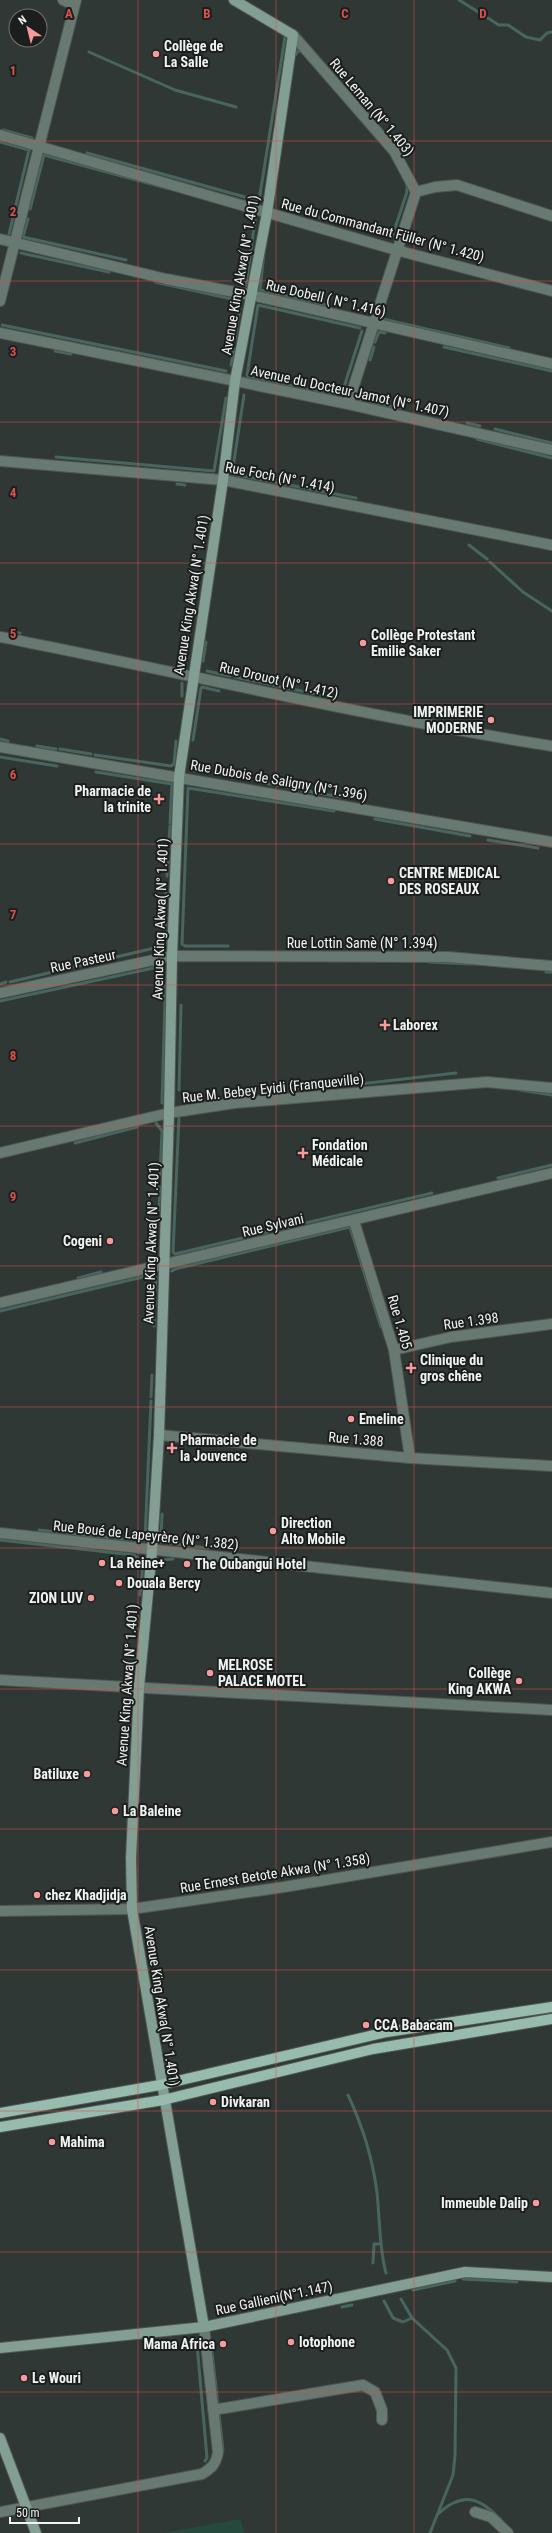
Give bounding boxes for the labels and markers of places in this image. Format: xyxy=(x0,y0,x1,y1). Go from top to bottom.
place label: Collège de La Salle xyxy=(164,38,224,70)
marker: Collège de La Salle xyxy=(151,49,161,59)
place label: Collège Protestant Emilie Saker xyxy=(371,627,475,659)
marker: Collège Protestant Emilie Saker xyxy=(358,638,368,648)
place label: IMPRIMERIE MODERNE xyxy=(413,704,483,736)
marker: IMPRIMERIE MODERNE xyxy=(486,715,496,725)
place label: Pharmacie de la trinite xyxy=(74,783,151,815)
marker: Pharmacie de la trinite xyxy=(154,794,164,804)
place label: CENTRE MEDICAL DES ROSEAUX xyxy=(399,865,500,897)
marker: CENTRE MEDICAL DES ROSEAUX xyxy=(386,876,396,886)
place label: Laborex xyxy=(393,1017,438,1033)
marker: Laborex xyxy=(380,1020,390,1030)
place label: Fondation Médicale xyxy=(312,1137,368,1169)
marker: Fondation Médicale xyxy=(297,1147,309,1159)
place label: Cogeni xyxy=(63,1233,102,1249)
marker: Cogeni xyxy=(105,1236,115,1246)
place label: Clinique du gros chêne xyxy=(420,1352,483,1384)
marker: Clinique du gros chêne xyxy=(405,1362,417,1374)
place label: Emeline xyxy=(359,1411,404,1427)
marker: Emeline xyxy=(346,1414,356,1424)
place label: Pharmacie de la Jouvence xyxy=(180,1432,257,1464)
marker: Pharmacie de la Jouvence xyxy=(167,1443,177,1453)
place label: Direction Alto Mobile xyxy=(281,1515,346,1547)
marker: Direction Alto Mobile xyxy=(268,1526,278,1536)
place label: La Reine+ xyxy=(110,1555,165,1571)
place label: The Oubangui Hotel xyxy=(195,1556,306,1572)
marker: La Reine+ xyxy=(97,1558,107,1568)
marker: The Oubangui Hotel xyxy=(182,1559,192,1569)
place label: Douala Bercy xyxy=(127,1575,201,1591)
marker: Douala Bercy xyxy=(114,1578,124,1588)
place label: ZION LUV xyxy=(29,1590,83,1606)
marker: ZION LUV xyxy=(86,1593,96,1603)
place label: MELROSE PALACE MOTEL xyxy=(218,1657,306,1689)
place label: Collège King AKWA xyxy=(448,1665,512,1697)
marker: MELROSE PALACE MOTEL xyxy=(205,1668,215,1678)
marker: Collège King AKWA xyxy=(514,1676,524,1686)
place label: Batiluxe xyxy=(33,1766,79,1782)
marker: Batiluxe xyxy=(82,1769,92,1779)
place label: La Baleine xyxy=(123,1803,182,1819)
marker: La Baleine xyxy=(110,1806,120,1816)
place label: chez Khadjidja xyxy=(45,1887,127,1903)
marker: chez Khadjidja xyxy=(32,1890,42,1900)
place label: CCA Babacam xyxy=(374,2017,453,2033)
marker: CCA Babacam xyxy=(361,2020,371,2030)
place label: Divkaran xyxy=(221,2094,270,2110)
marker: Divkaran xyxy=(208,2097,218,2107)
place label: Mahima xyxy=(60,2134,105,2150)
marker: Mahima xyxy=(47,2137,57,2147)
place label: Immeuble Dalip xyxy=(441,2195,528,2211)
marker: Immeuble Dalip xyxy=(531,2198,541,2208)
place label: lotophone xyxy=(299,2334,355,2350)
place label: Mama Africa xyxy=(143,2336,215,2352)
marker: lotophone xyxy=(286,2337,296,2347)
marker: Mama Africa xyxy=(218,2339,228,2349)
place label: Le Wouri xyxy=(32,2370,81,2386)
marker: Le Wouri xyxy=(19,2373,29,2383)

